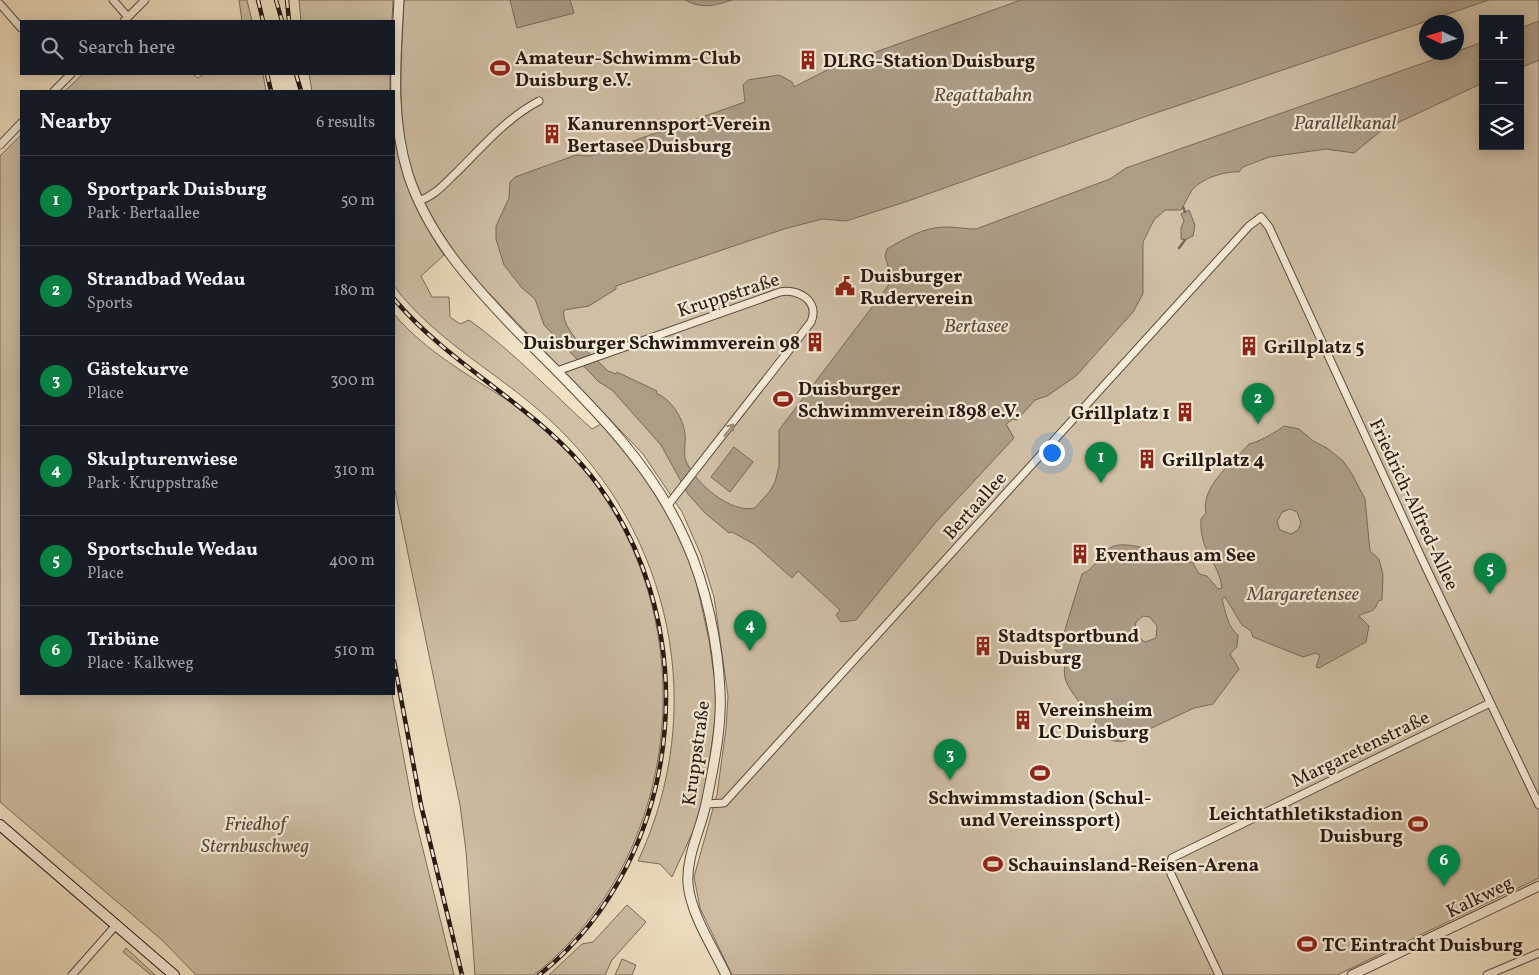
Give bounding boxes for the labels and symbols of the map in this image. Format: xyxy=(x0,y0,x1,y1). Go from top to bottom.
north arrow xyxy=(1419,15,1464,60)
place label: Amateur-Schwimm-Club Duisburg e.V. xyxy=(515,46,741,94)
building icon: DLRG-Station Duisburg xyxy=(797,49,819,71)
place label: DLRG-Station Duisburg xyxy=(823,49,1035,75)
sports icon: Amateur-Schwimm-Club Duisburg e.V. xyxy=(489,57,511,79)
water label: Regattabahn xyxy=(934,82,1032,110)
water label: Parallelkanal xyxy=(1294,110,1396,138)
place label: Kanurennsport-Verein Bertasee Duisburg xyxy=(567,112,771,160)
building icon: Kanurennsport-Verein Bertasee Duisburg xyxy=(541,123,563,145)
place label: Duisburger Ruderverein xyxy=(860,264,973,312)
street label: Kruppstraße xyxy=(674,267,783,325)
public building icon: Duisburger Ruderverein xyxy=(834,275,856,297)
water label: Bertasee xyxy=(944,313,1009,341)
place label: Duisburger Schwimmverein 98 xyxy=(523,331,800,357)
building icon: Duisburger Schwimmverein 98 xyxy=(804,331,826,353)
building icon: Grillplatz 5 xyxy=(1238,335,1260,357)
place label: Grillplatz 5 xyxy=(1264,335,1365,361)
place label: Duisburger Schwimmverein 1898 e.V. xyxy=(798,377,1020,425)
pin: 2 xyxy=(1242,383,1274,424)
sports icon: Duisburger Schwimmverein 1898 e.V. xyxy=(772,388,794,410)
place label: Grillplatz 1 xyxy=(1071,401,1170,427)
building icon: Grillplatz 1 xyxy=(1174,401,1196,423)
street label: Friedrich-Alfred-Allee xyxy=(1362,415,1464,595)
one-way arrow xyxy=(723,424,734,437)
your location xyxy=(1039,440,1065,466)
pin: 1 xyxy=(1085,442,1117,483)
building icon: Grillplatz 4 xyxy=(1136,448,1158,470)
place label: Grillplatz 4 xyxy=(1162,448,1265,474)
street label: Bertaallee xyxy=(938,467,1013,546)
building icon: Eventhaus am See xyxy=(1069,543,1091,565)
place label: Eventhaus am See xyxy=(1095,543,1256,569)
pin: 5 xyxy=(1474,553,1506,594)
water label: Margaretensee xyxy=(1246,581,1360,609)
pin: 4 xyxy=(734,610,766,651)
place label: Stadtsportbund Duisburg xyxy=(998,624,1140,672)
building icon: Stadtsportbund Duisburg xyxy=(972,635,994,657)
place label: Vereinsheim LC Duisburg xyxy=(1038,698,1153,746)
street label: Kruppstraße xyxy=(677,699,717,808)
street label: Margaretenstraße xyxy=(1287,705,1434,795)
building icon: Vereinsheim LC Duisburg xyxy=(1012,709,1034,731)
pin: 3 xyxy=(934,739,966,780)
sports icon: Schwimmstadion (Schul- und Vereinssport) xyxy=(1029,762,1051,784)
place label: Schwimmstadion (Schul- und Vereinssport) xyxy=(928,786,1152,834)
place label: Leichtathletikstadion Duisburg xyxy=(1209,802,1403,850)
park label: Friedhof Sternbuschweg xyxy=(201,812,309,860)
sports icon: Leichtathletikstadion Duisburg xyxy=(1407,813,1429,835)
pin: 6 xyxy=(1428,845,1460,886)
sports icon: Schauinsland-Reisen-Arena xyxy=(982,853,1004,875)
place label: Schauinsland-Reisen-Arena xyxy=(1008,853,1259,879)
street label: Kalkweg xyxy=(1442,870,1518,925)
sports icon: TC Eintracht Duisburg xyxy=(1296,933,1318,955)
place label: TC Eintracht Duisburg xyxy=(1322,933,1523,959)

